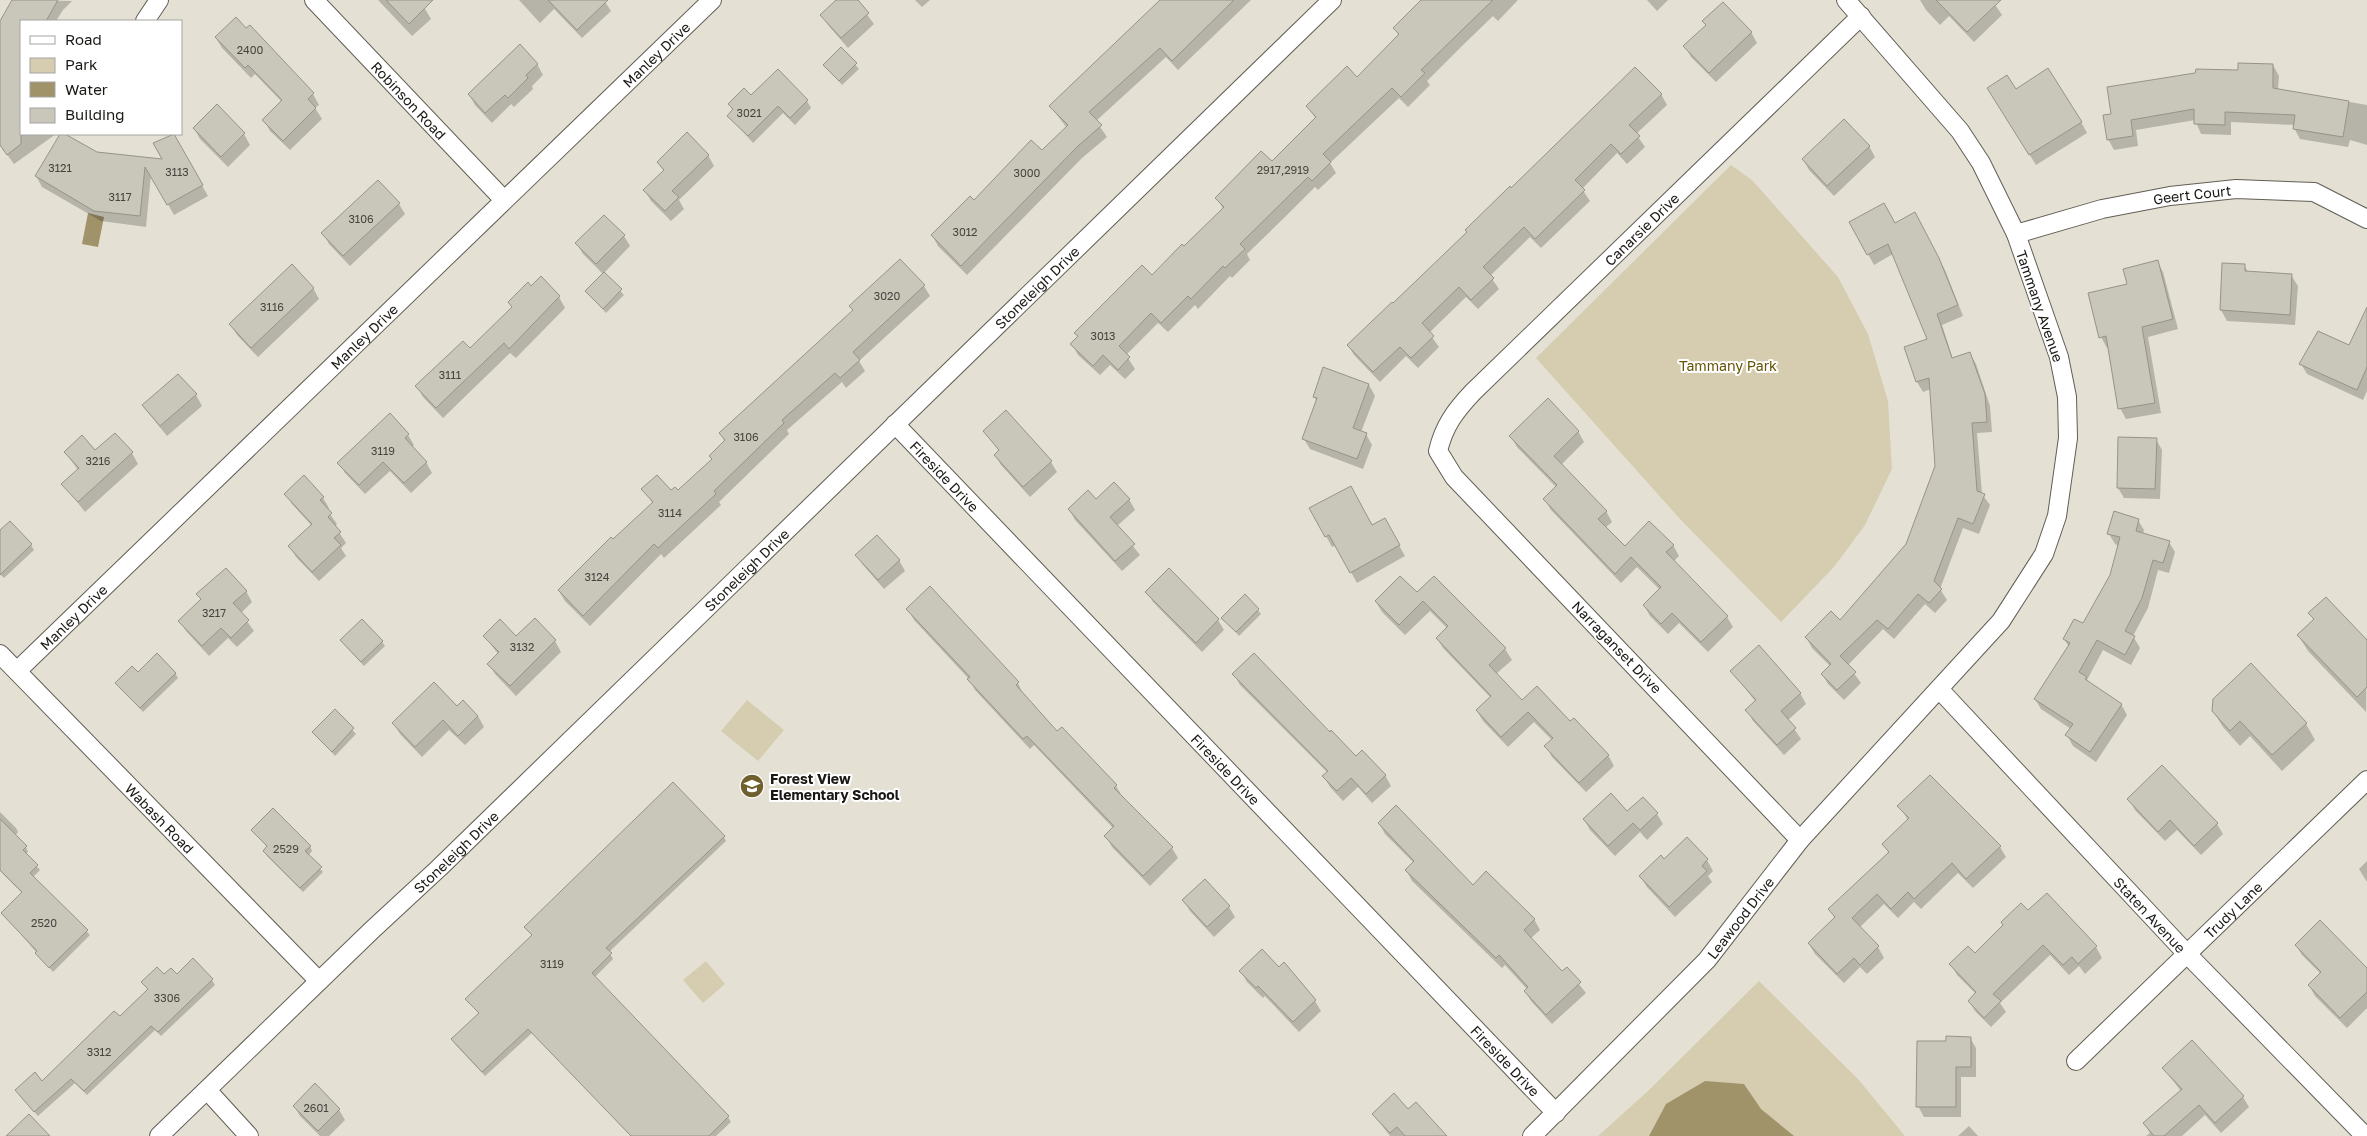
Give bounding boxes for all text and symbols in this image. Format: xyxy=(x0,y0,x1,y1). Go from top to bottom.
street label: Manley Drive xyxy=(619,18,693,90)
legend xyxy=(20,20,182,135)
text: Road xyxy=(65,30,102,48)
house number: 2400 xyxy=(237,43,264,56)
text: Park xyxy=(65,55,98,73)
street label: Robinson Road xyxy=(368,58,450,143)
text: Water xyxy=(65,80,108,98)
text: Building xyxy=(65,105,125,123)
house number: 3021 xyxy=(737,106,761,119)
house number: 3121 xyxy=(48,161,72,174)
house number: 2917,2919 xyxy=(1257,163,1309,176)
house number: 3113 xyxy=(165,165,189,178)
house number: 3000 xyxy=(1014,166,1041,179)
street label: Geert Court xyxy=(2152,181,2232,208)
street label: Canarsie Drive xyxy=(1601,189,1682,269)
house number: 3117 xyxy=(109,190,132,203)
house number: 3106 xyxy=(348,212,374,225)
house number: 3012 xyxy=(953,225,977,238)
street label: Stoneleigh Drive xyxy=(991,242,1082,332)
street label: Tammany Avenue xyxy=(2013,248,2067,364)
house number: 3020 xyxy=(874,289,900,302)
house number: 3116 xyxy=(260,300,284,313)
street label: Manley Drive xyxy=(327,300,401,372)
house number: 3013 xyxy=(1090,329,1116,342)
park label: Tammany Park xyxy=(1679,357,1777,374)
house number: 3111 xyxy=(439,368,461,381)
house number: 3106 xyxy=(733,430,759,443)
street label: Fireside Drive xyxy=(907,437,983,515)
house number: 3119 xyxy=(371,444,395,457)
house number: 3216 xyxy=(86,454,111,467)
house number: 3114 xyxy=(658,506,682,519)
street label: Stoneleigh Drive xyxy=(700,525,792,614)
house number: 3124 xyxy=(585,570,610,583)
street label: Manley Drive xyxy=(36,581,110,653)
street label: Narraganset Drive xyxy=(1569,597,1665,697)
house number: 3217 xyxy=(202,606,226,619)
house number: 3132 xyxy=(510,640,534,653)
street label: Fireside Drive xyxy=(1188,730,1264,808)
place label: Forest View Elementary School xyxy=(770,770,900,803)
school or university icon: Forest View Elementary School xyxy=(739,773,765,799)
street label: Wabash Road xyxy=(122,779,198,857)
street label: Stoneleigh Drive xyxy=(410,807,502,896)
house number: 2529 xyxy=(273,842,299,855)
street label: Leawood Drive xyxy=(1703,873,1777,962)
street label: Staten Avenue xyxy=(2111,873,2190,956)
street label: Trudy Lane xyxy=(2200,878,2265,941)
house number: 2520 xyxy=(31,916,57,929)
house number: 3119 xyxy=(540,957,564,970)
house number: 3306 xyxy=(154,991,181,1004)
street label: Fireside Drive xyxy=(1468,1021,1543,1099)
house number: 3312 xyxy=(87,1045,111,1058)
house number: 2601 xyxy=(303,1101,329,1114)

